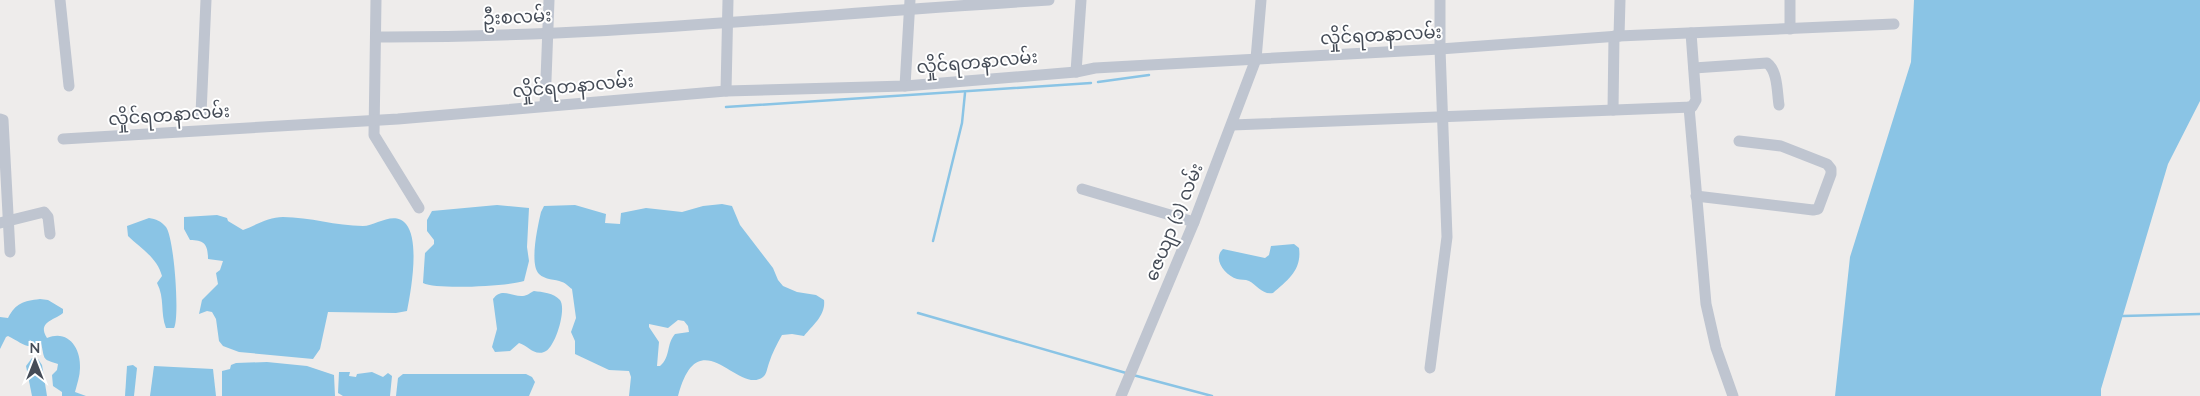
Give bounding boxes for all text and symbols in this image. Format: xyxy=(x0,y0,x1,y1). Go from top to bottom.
street label: ဦးစလမ်း xyxy=(482,2,552,34)
street label: လှိုင်ရတနာလမ်း xyxy=(1319,18,1443,53)
street label: လှိုင်ရတနာလမ်း xyxy=(915,43,1039,82)
street label: လှိုင်ရတနာလမ်း xyxy=(511,67,635,106)
street label: လှိုင်ရတနာလမ်း xyxy=(107,97,231,134)
street label: ဇေယျာ (၁) လမ်း xyxy=(1138,159,1211,286)
north arrow xyxy=(10,336,60,386)
text: N xyxy=(30,339,40,356)

